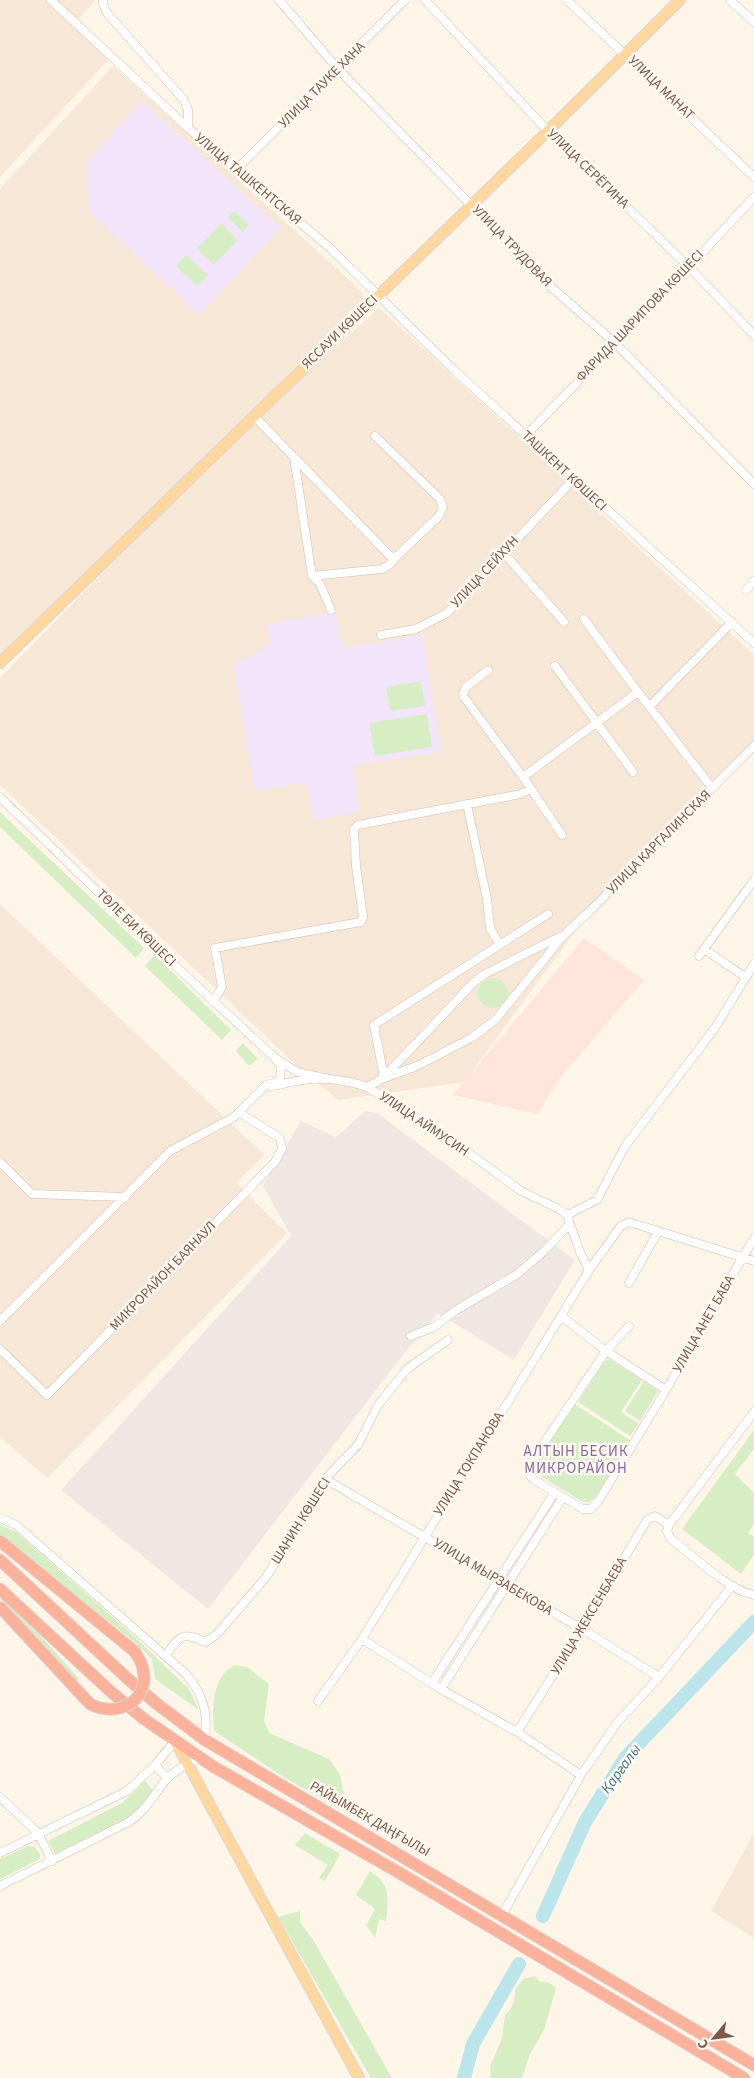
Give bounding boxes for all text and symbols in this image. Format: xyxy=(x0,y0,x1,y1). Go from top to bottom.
street label: УЛИЦА ТАУКЕ ХАНА xyxy=(274,37,370,133)
street label: УЛИЦА МАНАТ xyxy=(623,51,699,125)
street label: УЛИЦА СЕРЁГИНА xyxy=(542,125,634,214)
street label: УЛИЦА ТАШКЕНТСКАЯ xyxy=(190,128,306,230)
street label: УЛИЦА ТРУДОВАЯ xyxy=(467,200,557,292)
street label: ФАРИДА ШАРИПОВА КӨШЕСІ xyxy=(571,245,709,387)
street label: ЯССАУИ КӨШЕСІ xyxy=(297,290,383,374)
street label: ТАШКЕНТ КӨШЕСІ xyxy=(517,426,611,516)
street label: УЛИЦА СЕЙХУН xyxy=(446,532,524,612)
street label: УЛИЦА КАРГАЛИНСКАЯ xyxy=(602,785,716,899)
street label: ТӨЛЕ БИ КӨШЕСІ xyxy=(92,885,180,971)
street label: УЛИЦА АЙМУСИН xyxy=(375,1087,473,1161)
street label: МИКРОРАЙОН БАЯНАУЛ xyxy=(105,1217,221,1335)
street label: УЛИЦА АНЕТ БАБА xyxy=(668,1271,740,1376)
street label: УЛИЦА ТОКПАНОВА xyxy=(429,1408,509,1520)
district label: АЛТЫН БЕСИК МИКРОРАЙОН xyxy=(523,1441,629,1479)
street label: ШАНИН КӨШЕСІ xyxy=(266,1474,336,1568)
street label: УЛИЦА МЫРЗАБЕКОВА xyxy=(429,1533,557,1621)
street label: УЛИЦА ЖЕКСЕНБАЕВА xyxy=(546,1553,632,1679)
water label: Қарғалы xyxy=(596,1740,646,1798)
street label: РАЙЫМБЕК ДАҢҒЫЛЫ xyxy=(306,1776,434,1862)
north arrow xyxy=(689,2013,739,2063)
text: С xyxy=(693,2035,714,2052)

